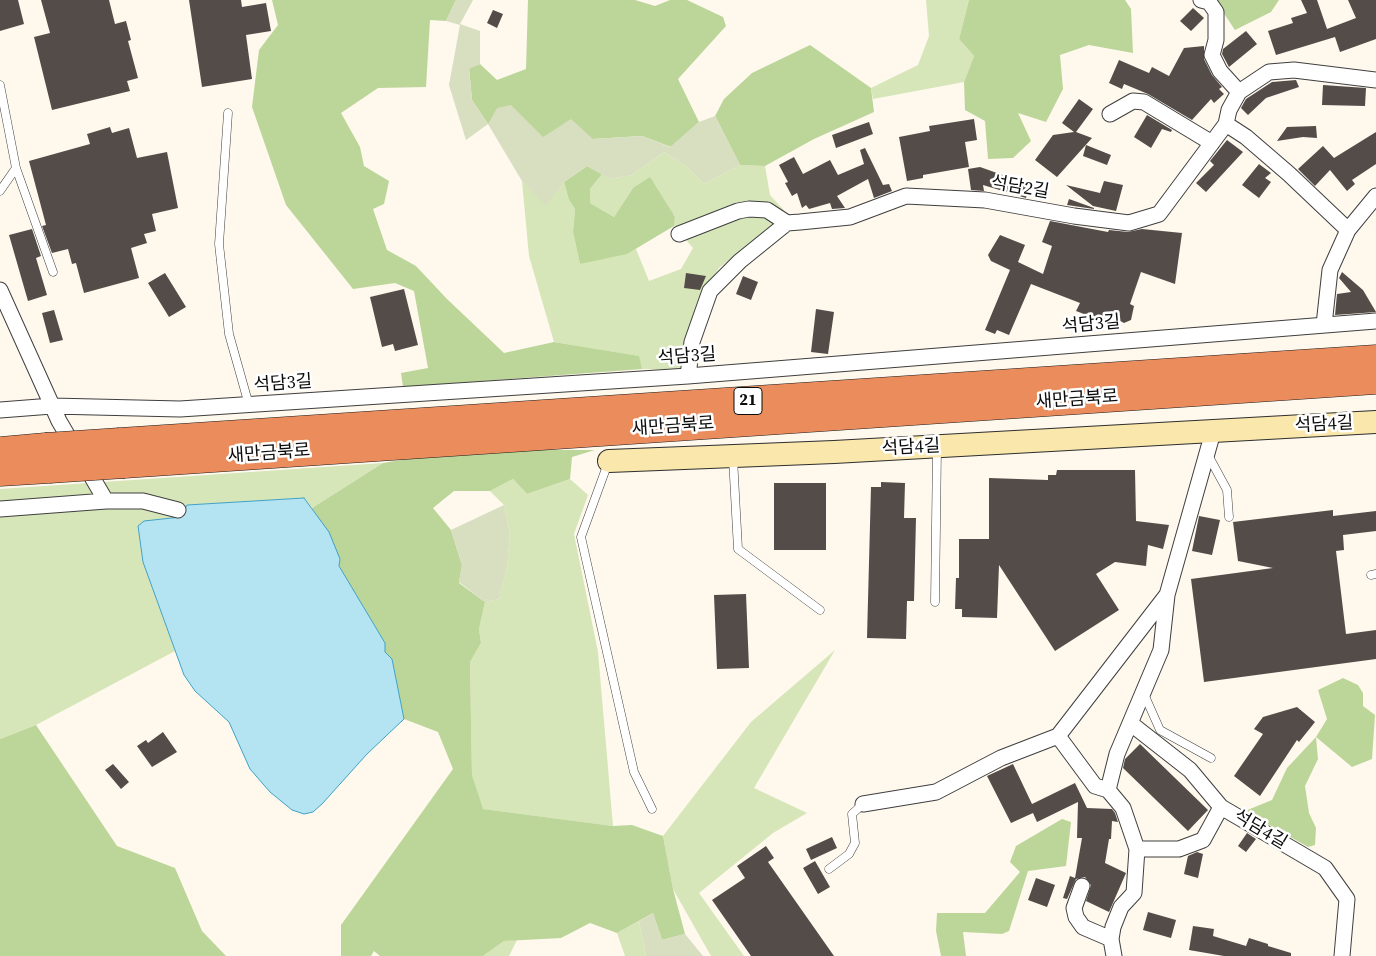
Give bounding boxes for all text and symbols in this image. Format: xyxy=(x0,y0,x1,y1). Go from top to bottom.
street label: 석담2길 xyxy=(989,172,1051,204)
street label: 석담3길 xyxy=(1061,312,1121,338)
street label: 석담3길 xyxy=(657,344,717,370)
street label: 석담3길 xyxy=(253,371,313,397)
street label: 새만금북로 xyxy=(1035,386,1119,414)
road number: 21 xyxy=(734,388,762,414)
street label: 새만금북로 xyxy=(631,413,715,441)
street label: 석담4길 xyxy=(1294,413,1354,437)
street label: 석담4길 xyxy=(881,436,941,460)
street label: 새만금북로 xyxy=(227,440,311,468)
street label: 석담4길 xyxy=(1229,806,1291,854)

